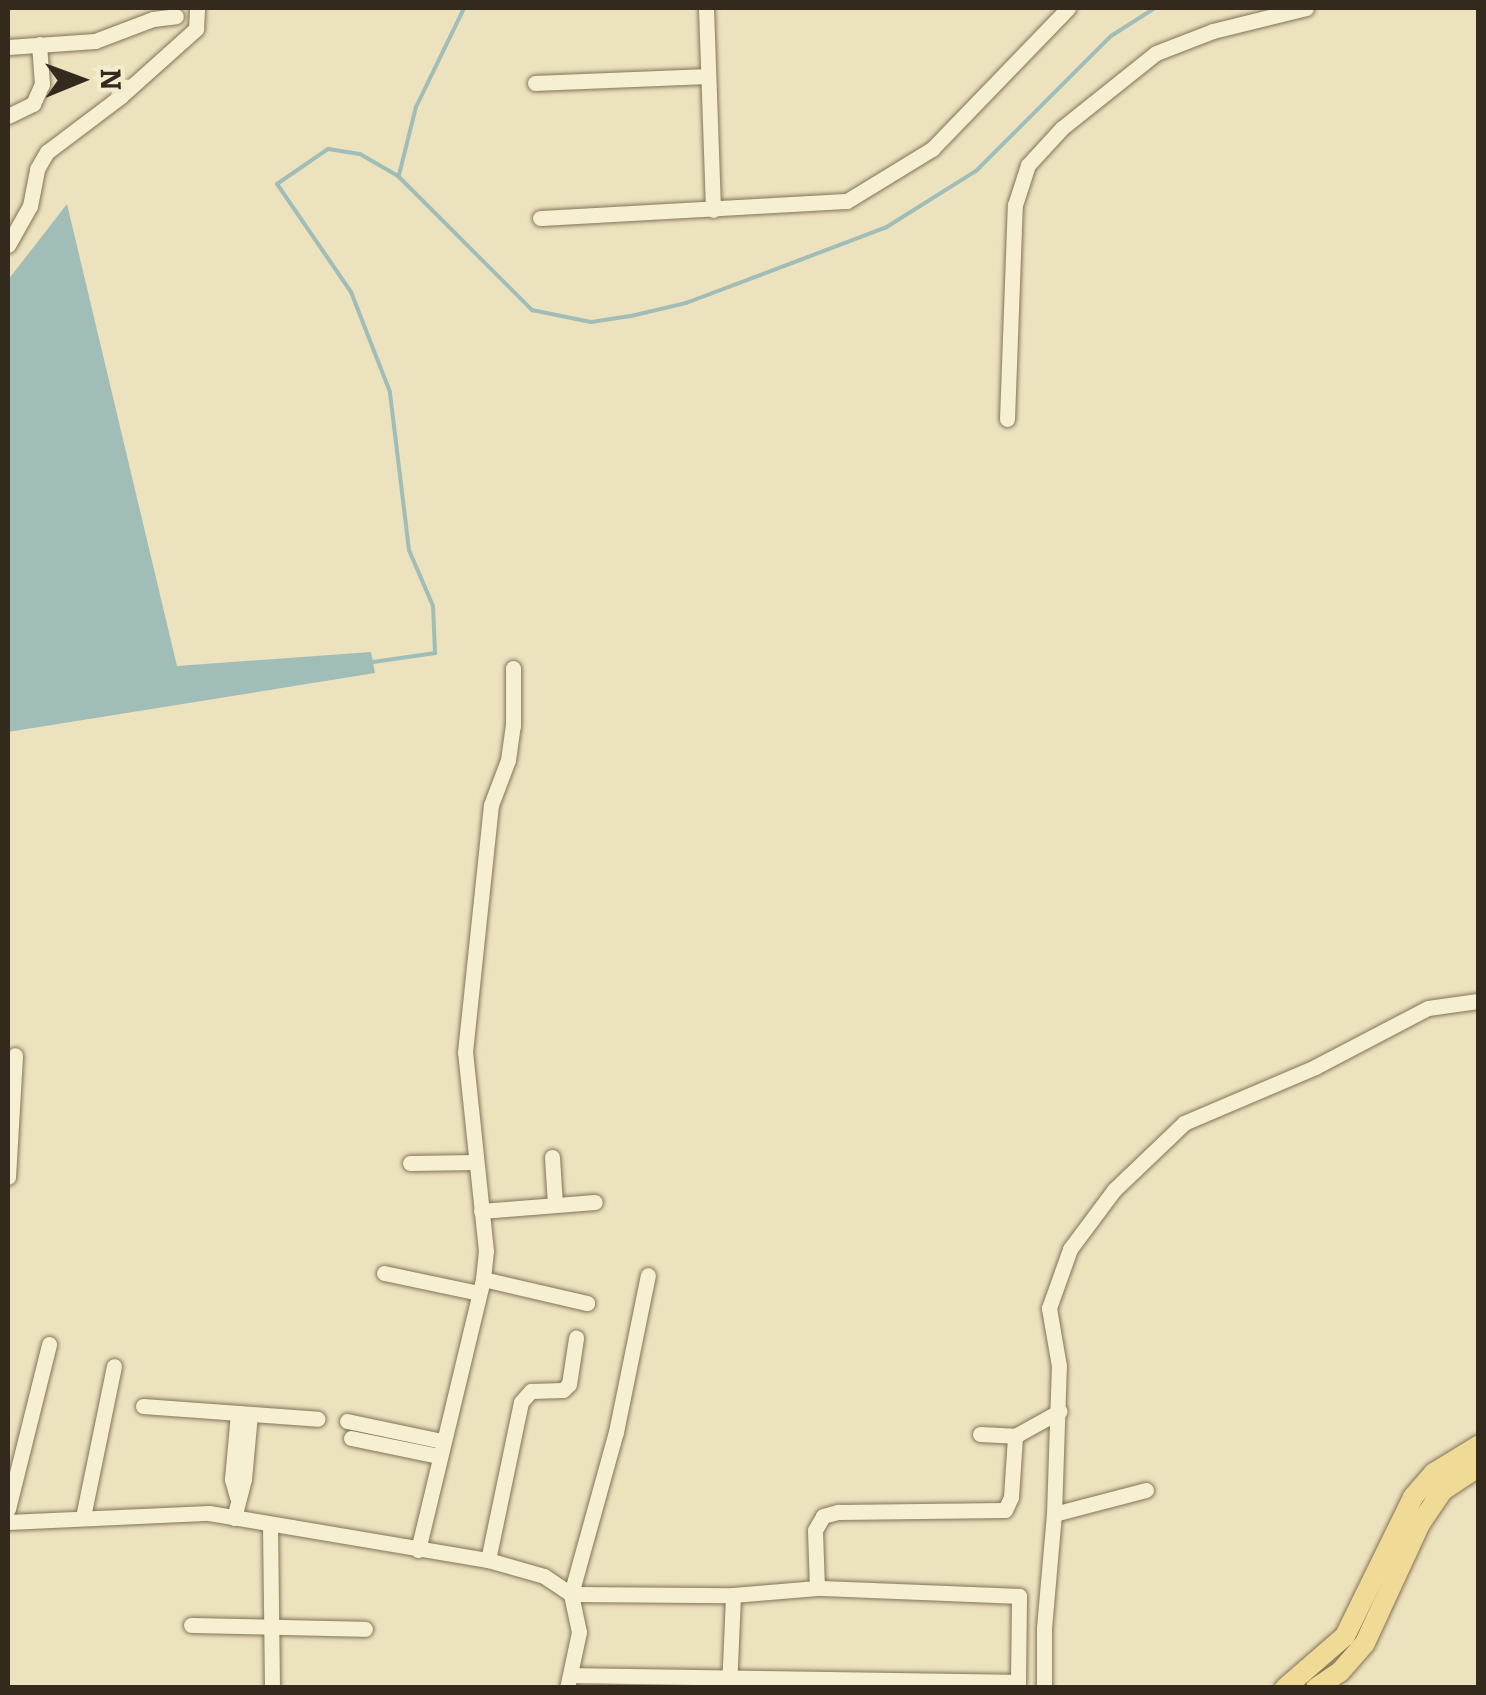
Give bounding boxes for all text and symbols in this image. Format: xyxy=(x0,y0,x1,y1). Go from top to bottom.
north arrow xyxy=(30,30,130,130)
text: N xyxy=(94,68,127,91)

